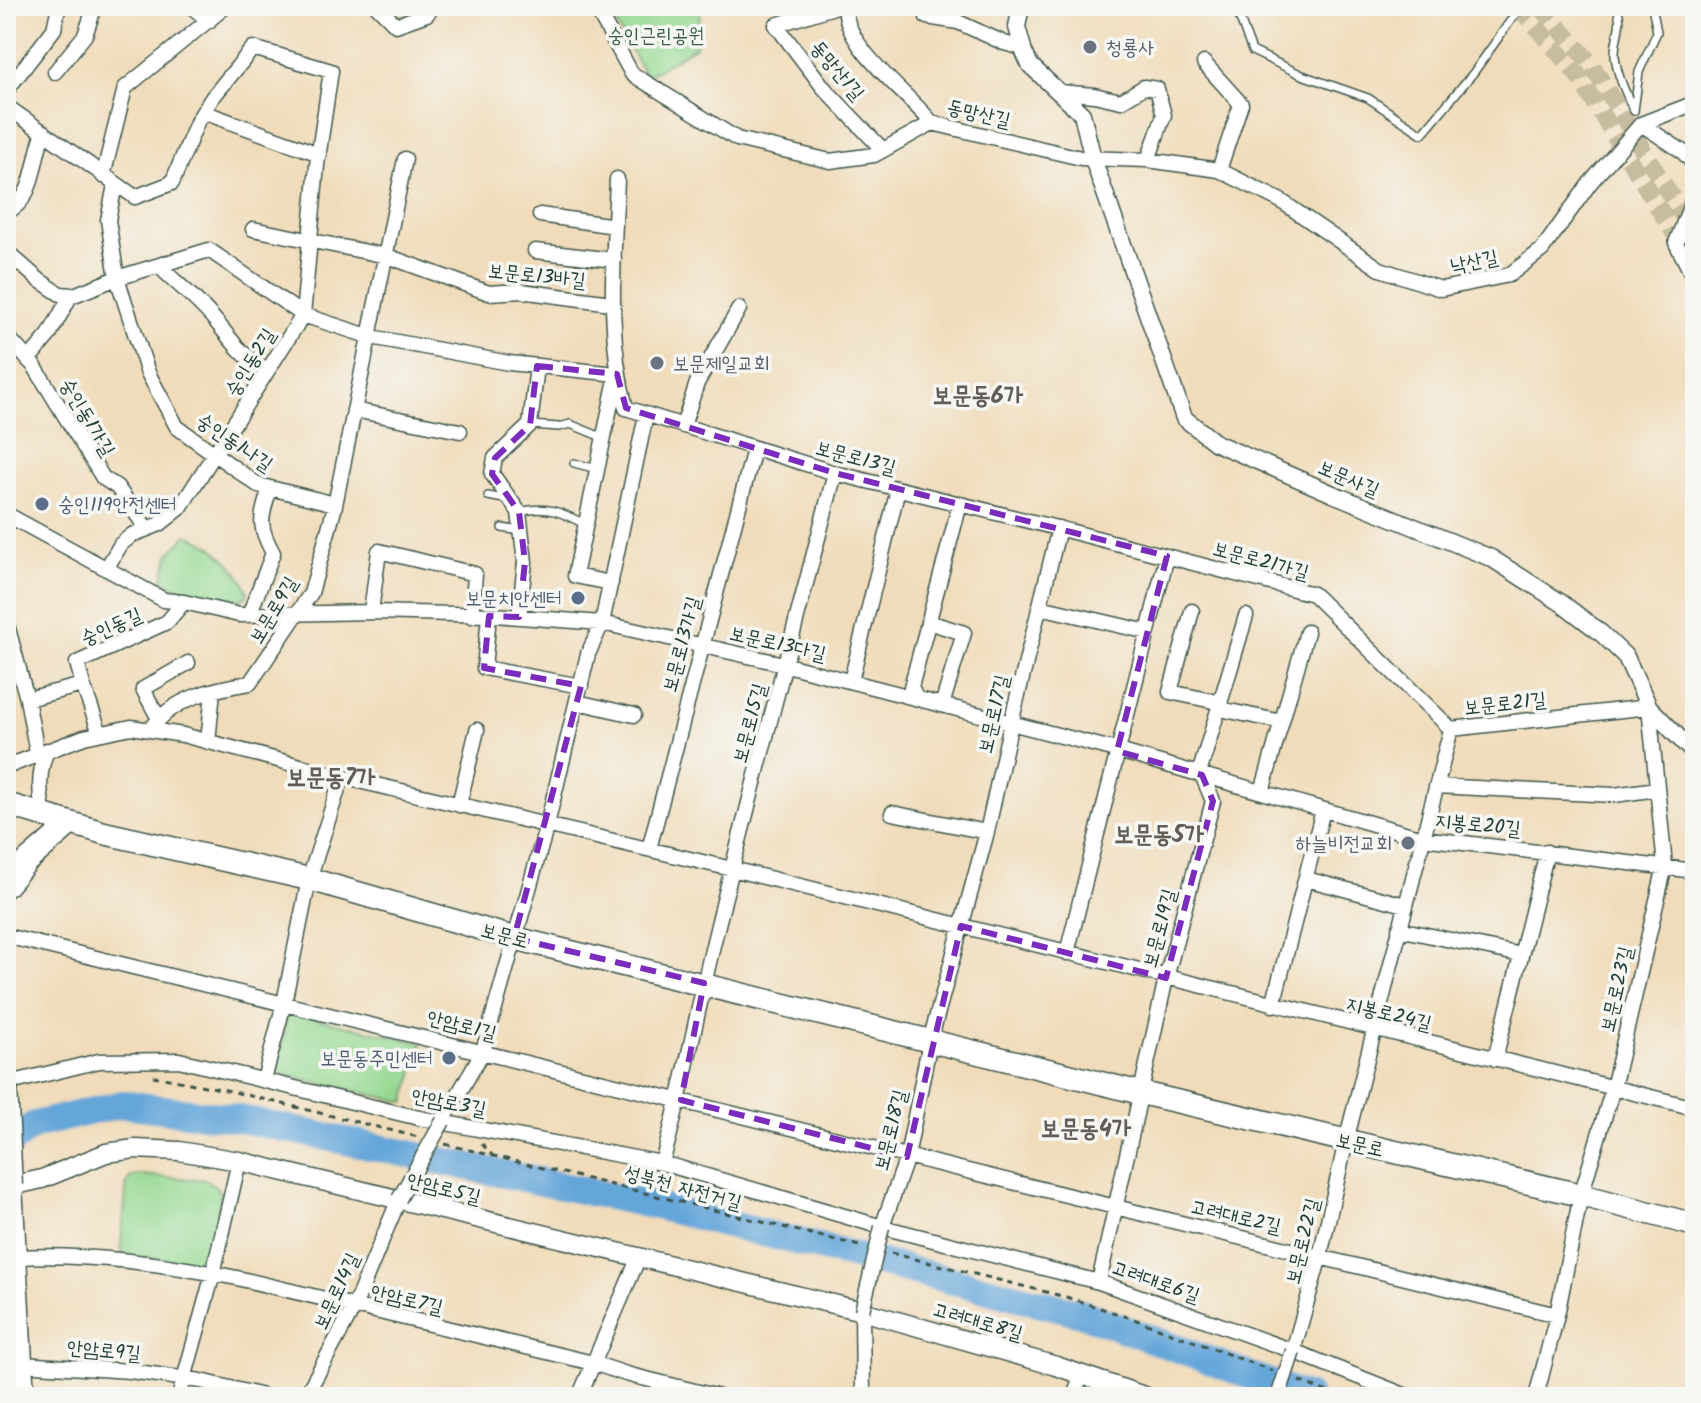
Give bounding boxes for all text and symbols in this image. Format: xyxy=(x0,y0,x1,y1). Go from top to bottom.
park label: 숭인근린공원 xyxy=(608,21,704,53)
place label: 청룡사 xyxy=(1106,33,1154,65)
street label: 동망산1길 xyxy=(802,34,871,109)
marker: 청룡사 xyxy=(1081,38,1099,56)
street label: 동망산길 xyxy=(944,92,1014,138)
street label: 낙산길 xyxy=(1447,242,1501,284)
street label: 보문로13바길 xyxy=(486,256,587,298)
street label: 숭인동2길 xyxy=(218,322,285,404)
place label: 보문제일교회 xyxy=(673,349,770,381)
marker: 보문제일교회 xyxy=(648,354,666,372)
street label: 숭인동1가길 xyxy=(50,373,122,463)
district label: 보문동6가 xyxy=(933,377,1024,416)
street label: 숭인동1나길 xyxy=(189,406,279,481)
street label: 보문로13길 xyxy=(812,433,899,485)
street label: 보문사길 xyxy=(1312,453,1384,507)
place label: 숭인119안전센터 xyxy=(58,490,177,522)
marker: 숭인119안전센터 xyxy=(33,495,51,513)
street label: 보문로21가길 xyxy=(1209,534,1312,590)
street label: 보문로9길 xyxy=(242,571,308,651)
place label: 보문치안센터 xyxy=(465,584,562,616)
marker: 보문치안센터 xyxy=(569,589,587,607)
street label: 보문로13가길 xyxy=(655,593,711,696)
street label: 숭인동길 xyxy=(76,600,148,656)
street label: 보문로13다길 xyxy=(726,618,829,672)
street label: 보문로17길 xyxy=(970,672,1020,757)
street label: 보문로15길 xyxy=(725,680,777,767)
street label: 보문로21길 xyxy=(1463,685,1548,725)
district label: 보문동7가 xyxy=(287,759,376,798)
street label: 지봉로20길 xyxy=(1433,806,1522,846)
district label: 보문동5가 xyxy=(1114,816,1204,855)
place label: 하늘비전교회 xyxy=(1295,829,1392,861)
marker: 하늘비전교회 xyxy=(1399,834,1417,852)
street label: 보문로19길 xyxy=(1135,886,1187,971)
street label: 보문로 xyxy=(477,915,532,959)
street label: 보문로23길 xyxy=(1593,943,1643,1036)
street label: 지봉로24길 xyxy=(1342,989,1435,1041)
street label: 안암로1길 xyxy=(423,1003,500,1051)
place label: 보문동주민센터 xyxy=(320,1044,433,1076)
marker: 보문동주민센터 xyxy=(440,1049,458,1067)
street label: 안암로3길 xyxy=(408,1081,489,1127)
street label: 보문로18길 xyxy=(866,1086,917,1174)
district label: 보문동4가 xyxy=(1041,1110,1132,1149)
street label: 보문로 xyxy=(1332,1125,1387,1167)
street label: 성북천 자전거길 xyxy=(620,1158,745,1220)
street label: 안암로5길 xyxy=(403,1165,484,1215)
street label: 고려대로2길 xyxy=(1187,1192,1284,1244)
street label: 보문로22길 xyxy=(1278,1195,1330,1288)
street label: 보문로14길 xyxy=(306,1248,370,1336)
street label: 고려대로6길 xyxy=(1107,1253,1204,1313)
street label: 안암로7길 xyxy=(367,1277,446,1325)
street label: 고려대로8길 xyxy=(929,1295,1026,1351)
street label: 안암로9길 xyxy=(66,1333,142,1371)

